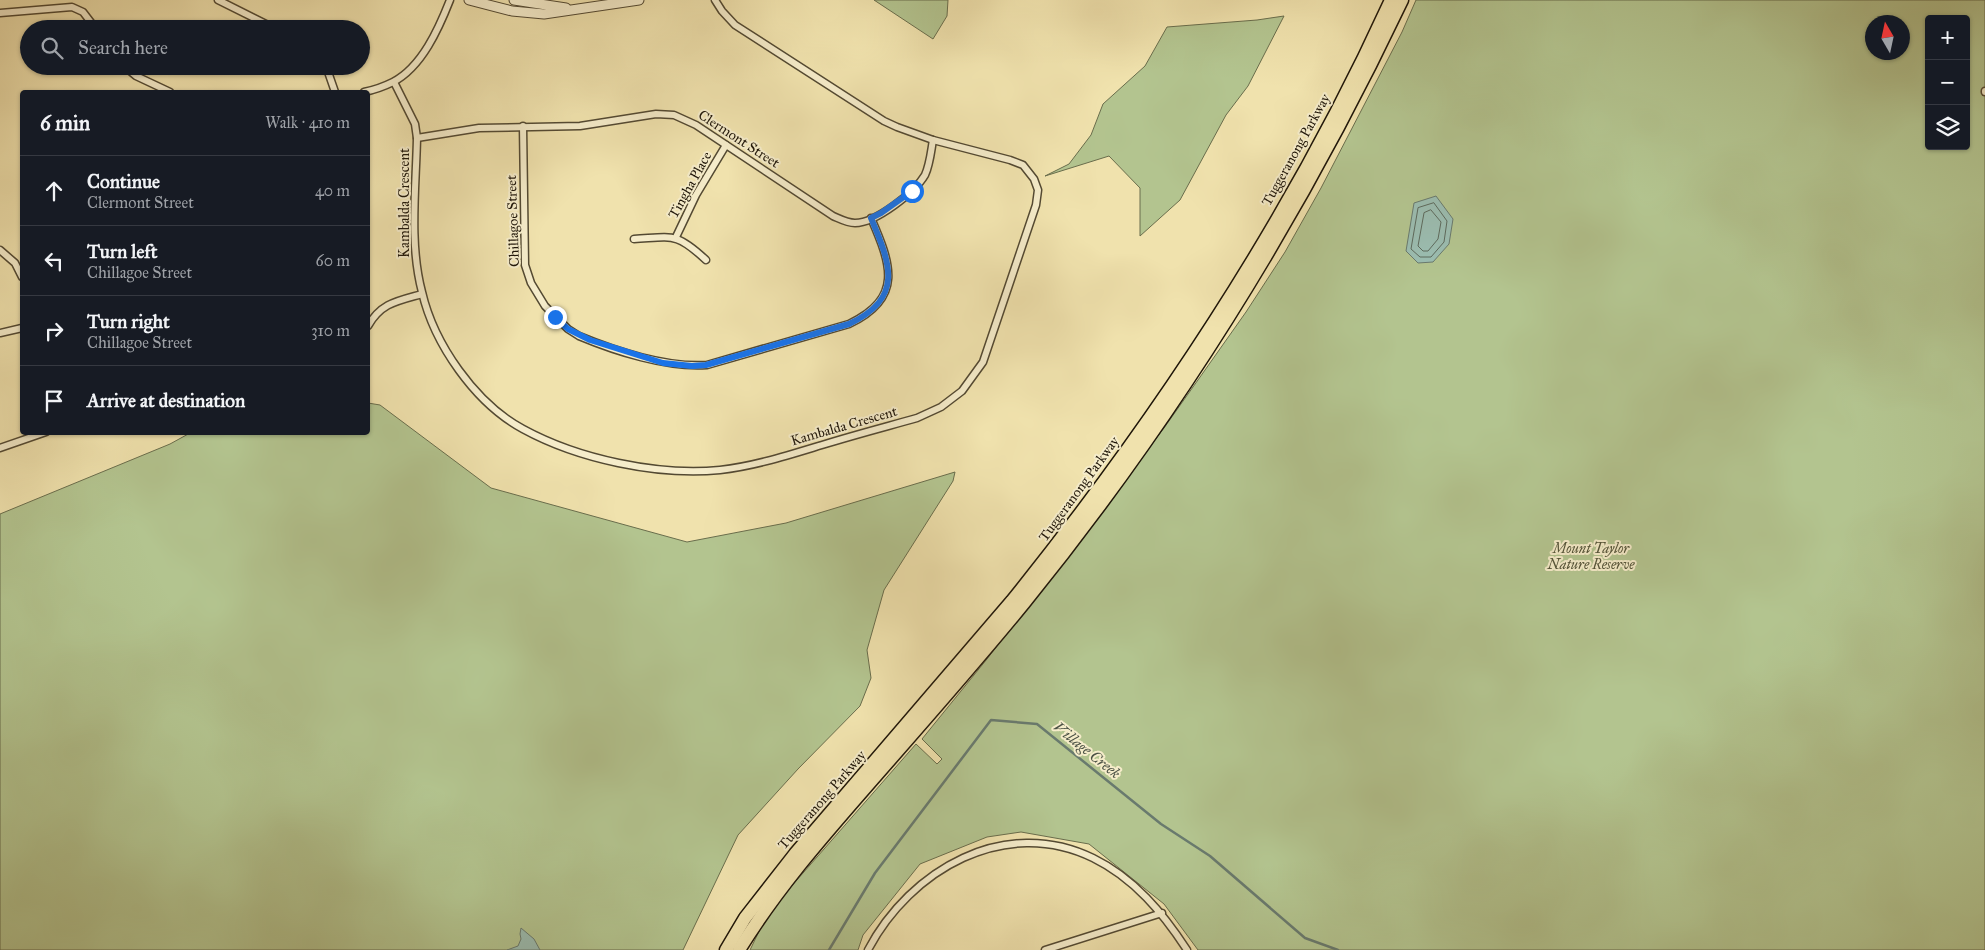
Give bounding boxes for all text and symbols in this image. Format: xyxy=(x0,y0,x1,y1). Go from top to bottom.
north arrow xyxy=(1865,15,1910,60)
map controls xyxy=(1925,15,1970,150)
button: + xyxy=(1925,15,1970,60)
search box xyxy=(20,20,370,75)
icon: search xyxy=(38,34,66,62)
text: Search here xyxy=(78,36,168,59)
button: − xyxy=(1925,60,1970,105)
street label: Tuggeranong Parkway xyxy=(1258,91,1334,209)
button: layers xyxy=(1925,105,1970,150)
street label: Clermont Street xyxy=(695,106,783,172)
text: 6 min xyxy=(40,110,90,136)
text: Walk · 410 m xyxy=(265,113,350,132)
street label: Kambalda Crescent xyxy=(396,148,413,258)
street label: Tingha Place xyxy=(665,149,715,221)
text: Continue xyxy=(87,170,160,193)
street label: Chillagoe Street xyxy=(503,175,523,267)
icon: ahead xyxy=(40,177,68,205)
route start xyxy=(901,180,924,203)
text: 40 m xyxy=(315,181,350,200)
text: Clermont Street xyxy=(87,193,194,212)
text: Turn left xyxy=(87,240,157,263)
icon: left xyxy=(40,247,68,275)
text: 60 m xyxy=(316,251,350,270)
text: Chillagoe Street xyxy=(87,263,192,282)
route end xyxy=(544,306,567,329)
text: Turn right xyxy=(87,310,170,333)
icon: right xyxy=(40,317,68,345)
text: 310 m xyxy=(311,321,350,340)
text: Chillagoe Street xyxy=(87,333,192,352)
icon: arrive xyxy=(40,387,68,415)
text: Arrive at destination xyxy=(87,389,245,412)
street label: Kambalda Crescent xyxy=(789,403,899,449)
street label: Tuggeranong Parkway xyxy=(1035,433,1123,545)
park label: Mount Taylor Nature Reserve xyxy=(1547,540,1635,573)
water label: Village Creek xyxy=(1050,718,1124,783)
street label: Tuggeranong Parkway xyxy=(774,747,870,853)

